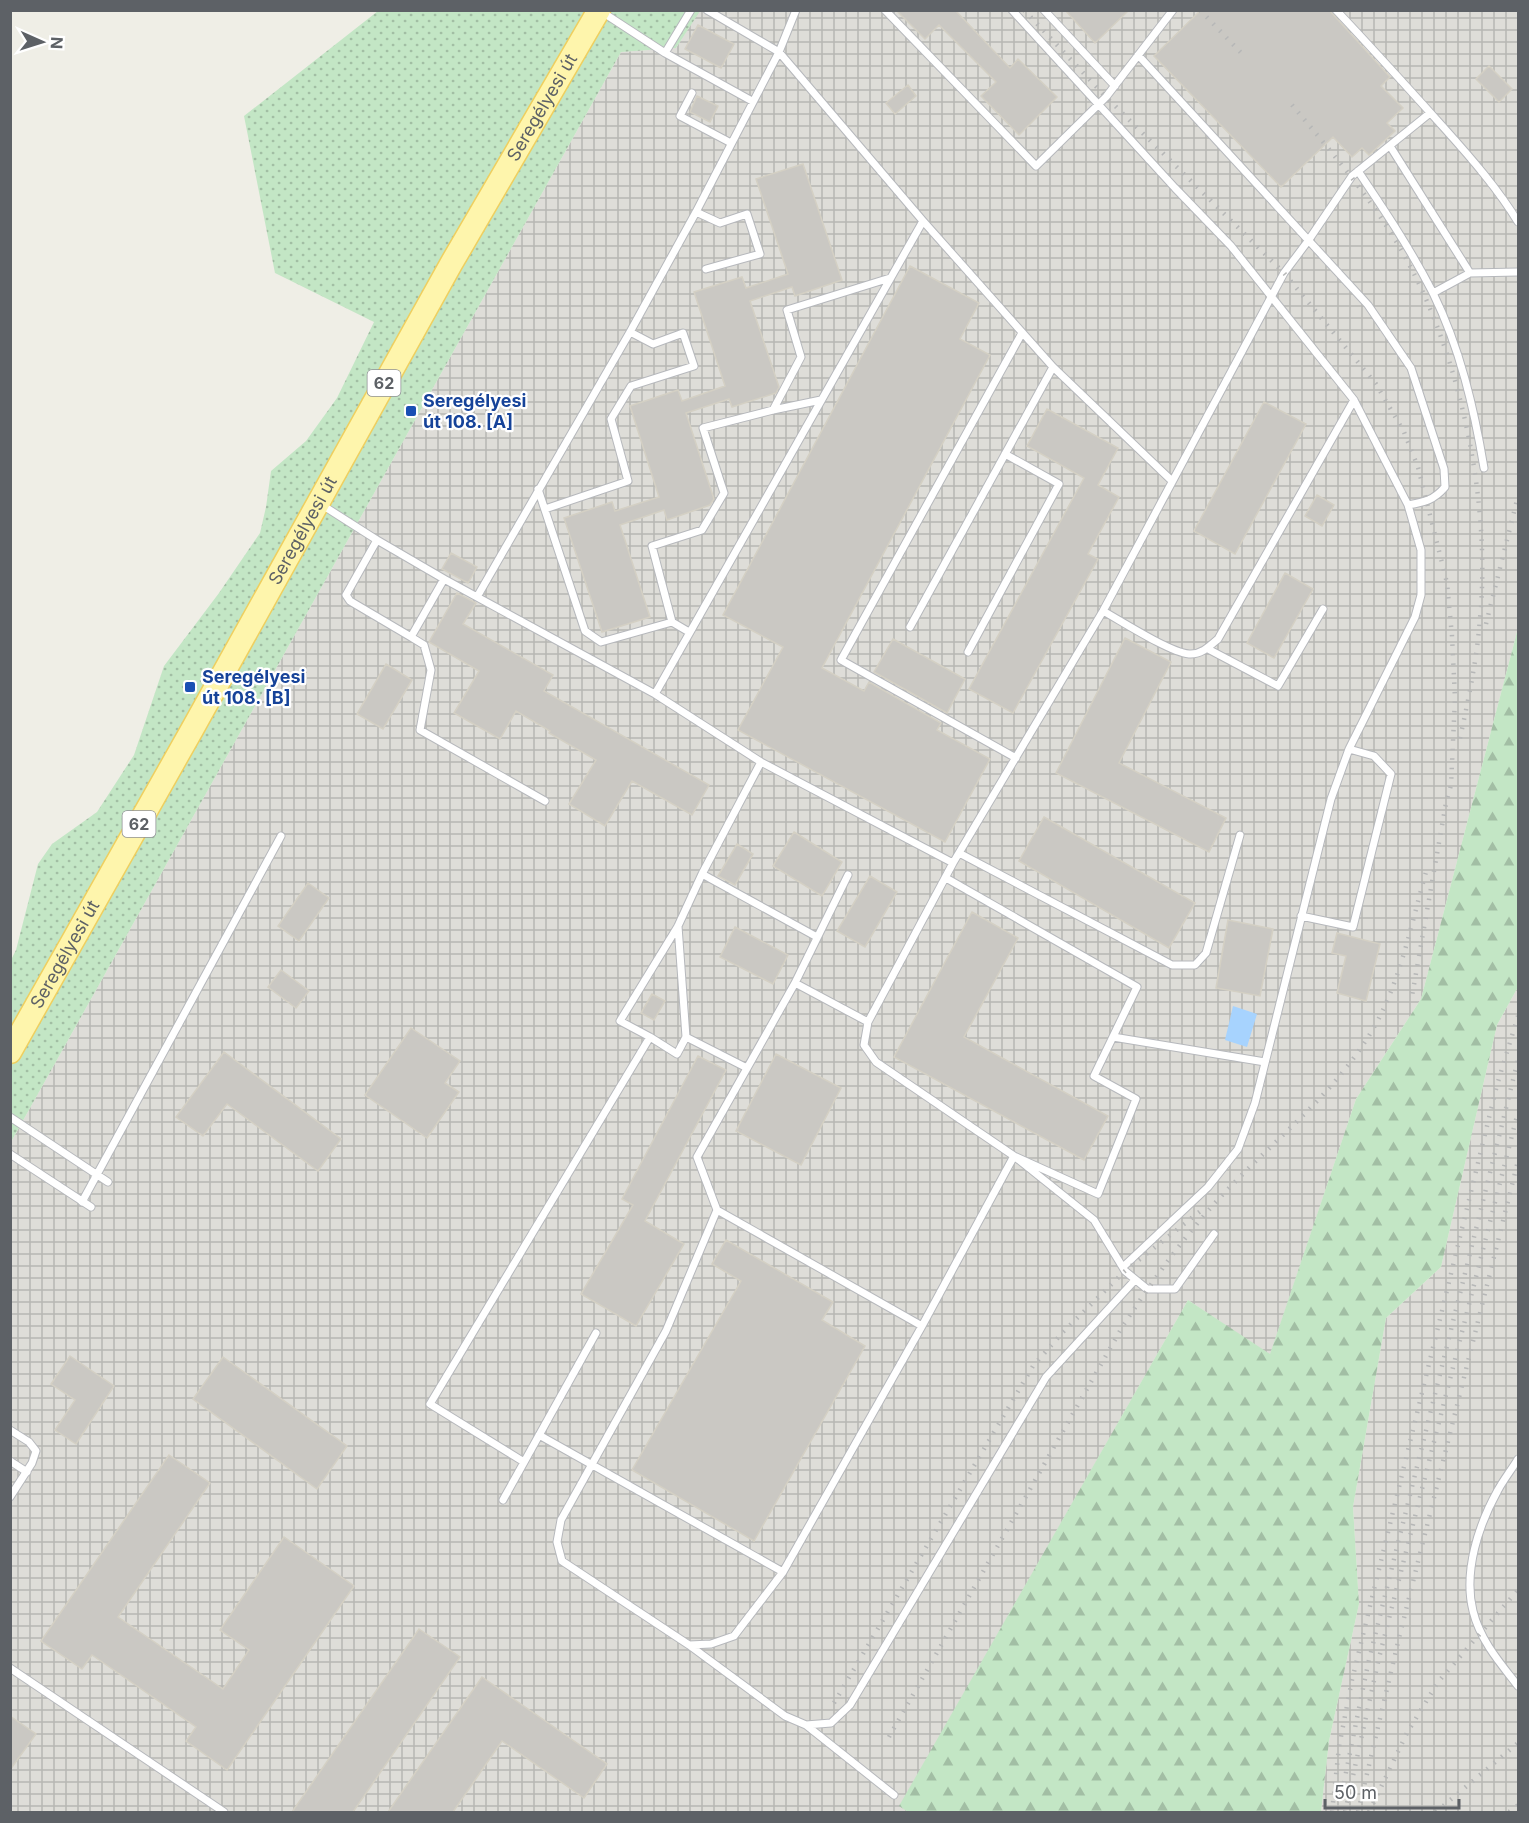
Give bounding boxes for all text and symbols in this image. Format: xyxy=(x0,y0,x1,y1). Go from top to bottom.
north arrow xyxy=(12,12,72,72)
text: N xyxy=(47,36,67,49)
street label: Seregélyesi út xyxy=(502,50,581,165)
road number: 62 xyxy=(368,370,400,396)
place label: Seregélyesi út 108. [A] xyxy=(423,390,526,432)
marker: Seregélyesi út 108. [A] xyxy=(404,404,418,418)
street label: Seregélyesi út xyxy=(264,472,341,588)
place label: Seregélyesi út 108. [B] xyxy=(202,666,305,708)
marker: Seregélyesi út 108. [B] xyxy=(183,680,197,694)
road number: 62 xyxy=(122,811,156,837)
street label: Seregélyesi út xyxy=(26,896,104,1012)
scale bar xyxy=(1325,1772,1458,1810)
text: 50 m xyxy=(1334,1782,1377,1803)

